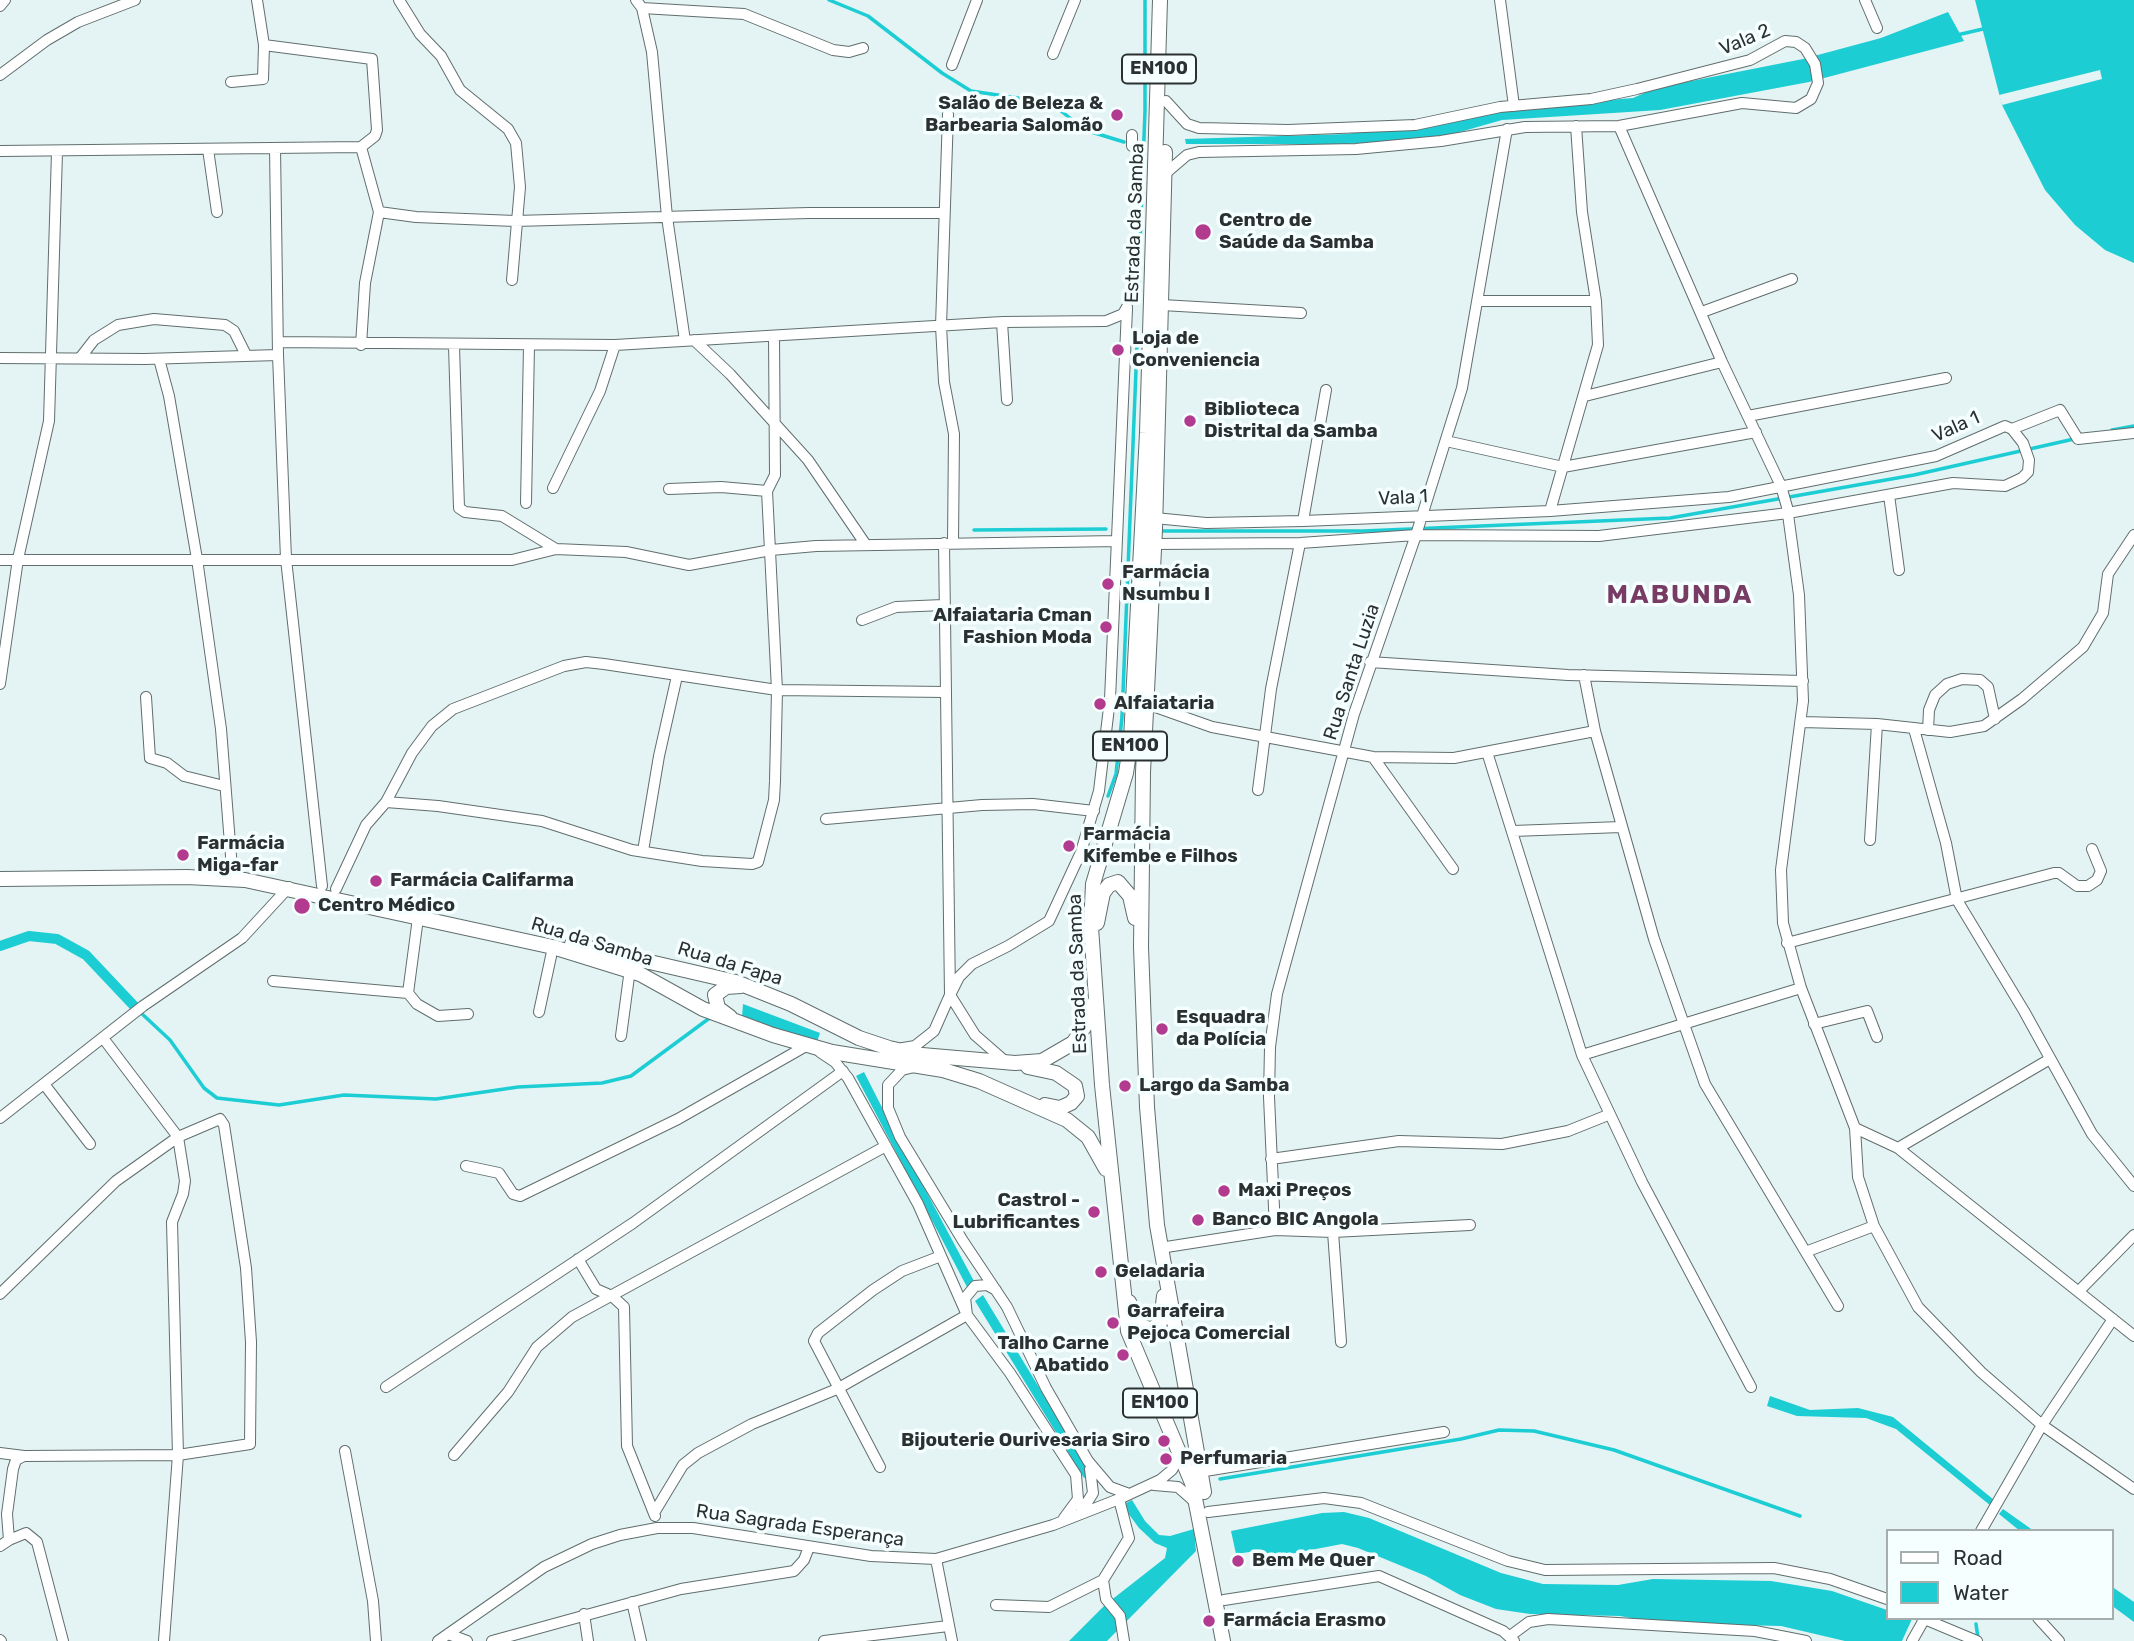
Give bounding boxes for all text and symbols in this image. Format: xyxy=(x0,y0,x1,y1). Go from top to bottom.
street label: Vala 2 xyxy=(1716,19,1774,61)
road number: EN100 xyxy=(1122,55,1196,84)
place label: Salão de Beleza & Barbearia Salomão xyxy=(925,93,1103,137)
marker: Salão de Beleza & Barbearia Salomão xyxy=(1109,107,1125,123)
street label: Estrada da Samba xyxy=(1121,143,1149,303)
place label: Centro de Saúde da Samba xyxy=(1219,210,1374,254)
marker: Centro de Saúde da Samba xyxy=(1193,222,1213,242)
place label: Loja de Conveniencia xyxy=(1132,328,1260,372)
marker: Loja de Conveniencia xyxy=(1110,342,1126,358)
place label: Biblioteca Distrital da Samba xyxy=(1204,399,1378,443)
street label: Vala 1 xyxy=(1929,406,1983,448)
marker: Biblioteca Distrital da Samba xyxy=(1182,413,1198,429)
street label: Vala 1 xyxy=(1378,485,1428,511)
place label: Farmácia Nsumbu I xyxy=(1122,562,1210,606)
marker: Farmácia Nsumbu I xyxy=(1100,576,1116,592)
district label: MABUNDA xyxy=(1607,579,1753,611)
street label: Rua Santa Luzia xyxy=(1319,601,1385,743)
place label: Alfaiataria Cman Fashion Moda xyxy=(933,605,1092,649)
marker: Alfaiataria Cman Fashion Moda xyxy=(1098,619,1114,635)
place label: Alfaiataria xyxy=(1114,693,1214,715)
marker: Alfaiataria xyxy=(1092,696,1108,712)
road number: EN100 xyxy=(1093,732,1167,760)
place label: Farmácia Kifembe e Filhos xyxy=(1083,824,1238,868)
place label: Farmácia Miga-far xyxy=(197,833,285,877)
marker: Farmácia Kifembe e Filhos xyxy=(1061,838,1077,854)
marker: Farmácia Miga-far xyxy=(175,847,191,863)
place label: Farmácia Califarma xyxy=(390,870,574,892)
marker: Farmácia Califarma xyxy=(368,873,384,889)
street label: Estrada da Samba xyxy=(1064,894,1092,1054)
place label: Centro Médico xyxy=(318,895,455,917)
marker: Centro Médico xyxy=(292,896,312,916)
street label: Rua da Samba xyxy=(528,913,656,971)
street label: Rua da Fapa xyxy=(675,937,785,991)
place label: Esquadra da Polícia xyxy=(1176,1007,1266,1051)
marker: Esquadra da Polícia xyxy=(1154,1021,1170,1037)
place label: Largo da Samba xyxy=(1139,1075,1289,1097)
marker: Largo da Samba xyxy=(1117,1078,1133,1094)
place label: Maxi Preços xyxy=(1238,1180,1352,1202)
marker: Maxi Preços xyxy=(1216,1183,1232,1199)
place label: Castrol - Lubrificantes xyxy=(953,1190,1080,1234)
marker: Castrol - Lubrificantes xyxy=(1086,1204,1102,1220)
place label: Banco BIC Angola xyxy=(1212,1209,1379,1231)
marker: Banco BIC Angola xyxy=(1190,1212,1206,1228)
place label: Geladaria xyxy=(1115,1261,1205,1283)
marker: Geladaria xyxy=(1093,1264,1109,1280)
place label: Garrafeira Pejoca Comercial xyxy=(1127,1301,1290,1345)
marker: Garrafeira Pejoca Comercial xyxy=(1105,1315,1121,1331)
place label: Talho Carne Abatido xyxy=(997,1333,1109,1377)
marker: Talho Carne Abatido xyxy=(1115,1347,1131,1363)
road number: EN100 xyxy=(1123,1388,1197,1418)
place label: Bijouterie Ourivesaria Siro xyxy=(901,1430,1150,1452)
marker: Bijouterie Ourivesaria Siro xyxy=(1156,1433,1172,1449)
place label: Perfumaria xyxy=(1180,1448,1287,1470)
marker: Perfumaria xyxy=(1158,1451,1174,1467)
street label: Rua Sagrada Esperança xyxy=(694,1500,906,1552)
legend xyxy=(1885,1529,2113,1620)
text: Road xyxy=(1953,1545,2003,1570)
place label: Bem Me Quer xyxy=(1252,1550,1375,1572)
marker: Bem Me Quer xyxy=(1230,1553,1246,1569)
text: Water xyxy=(1953,1580,2009,1605)
place label: Farmácia Erasmo xyxy=(1223,1610,1386,1632)
marker: Farmácia Erasmo xyxy=(1201,1613,1217,1629)

